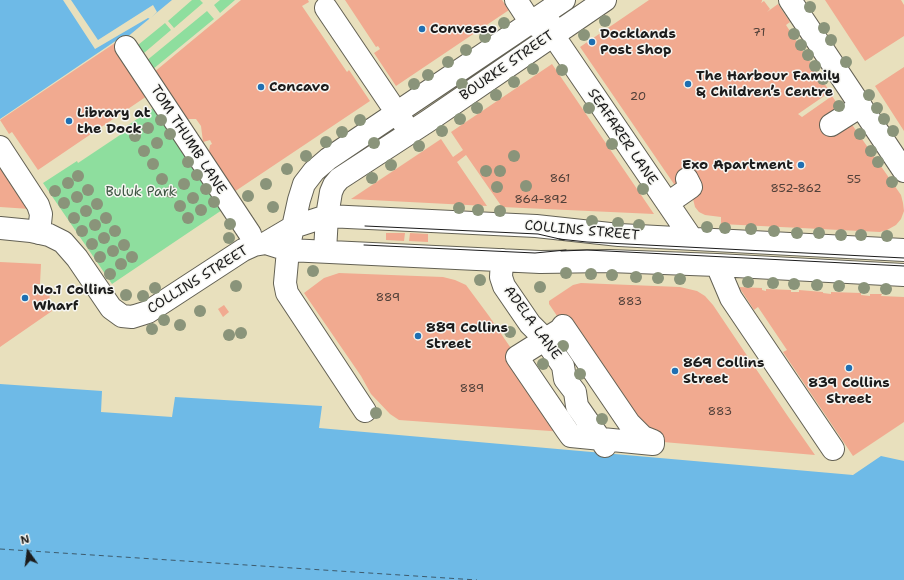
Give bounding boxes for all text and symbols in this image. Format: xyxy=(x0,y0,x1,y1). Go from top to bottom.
place label: Convesso xyxy=(430,21,497,37)
marker: Convesso xyxy=(417,24,427,34)
place label: Docklands Post Shop xyxy=(600,26,676,58)
house number: 71 xyxy=(753,26,765,40)
street label: BOURKE STREET xyxy=(457,27,557,105)
marker: Docklands Post Shop xyxy=(587,37,597,47)
place label: The Harbour Family & Children’s Centre xyxy=(696,68,840,100)
place label: Concavo xyxy=(269,79,329,95)
marker: The Harbour Family & Children’s Centre xyxy=(683,79,693,89)
street label: TOM THUMB LANE xyxy=(146,82,230,198)
marker: Concavo xyxy=(256,82,266,92)
street label: SEAFARER LANE xyxy=(583,86,661,188)
house number: 20 xyxy=(630,90,646,104)
place label: Library at the Dock xyxy=(77,105,151,138)
marker: Library at the Dock xyxy=(64,116,74,126)
place label: Exo Apartment xyxy=(682,157,793,173)
marker: Exo Apartment xyxy=(796,160,806,170)
house number: 861 xyxy=(550,172,570,186)
house number: 55 xyxy=(847,173,861,187)
house number: 852-862 xyxy=(770,182,822,196)
park label: Buluk Park xyxy=(105,184,177,200)
house number: 864-892 xyxy=(514,193,568,207)
street label: COLLINS STREET xyxy=(524,218,640,244)
street label: COLLINS STREET xyxy=(145,242,251,318)
place label: No.1 Collins Wharf xyxy=(33,282,114,314)
street label: ADELA LANE xyxy=(500,283,564,363)
house number: 889 xyxy=(376,291,400,305)
marker: No.1 Collins Wharf xyxy=(20,293,30,303)
house number: 883 xyxy=(618,295,642,309)
place label: 889 Collins Street xyxy=(426,320,508,352)
marker: 889 Collins Street xyxy=(413,331,423,341)
place label: 869 Collins Street xyxy=(683,355,764,388)
marker: 839 Collins Street xyxy=(844,363,854,373)
marker: 869 Collins Street xyxy=(670,366,680,376)
place label: 839 Collins Street xyxy=(808,375,890,408)
house number: 889 xyxy=(460,382,484,396)
house number: 883 xyxy=(708,405,732,419)
north arrow xyxy=(8,532,48,572)
text: N xyxy=(19,532,31,548)

